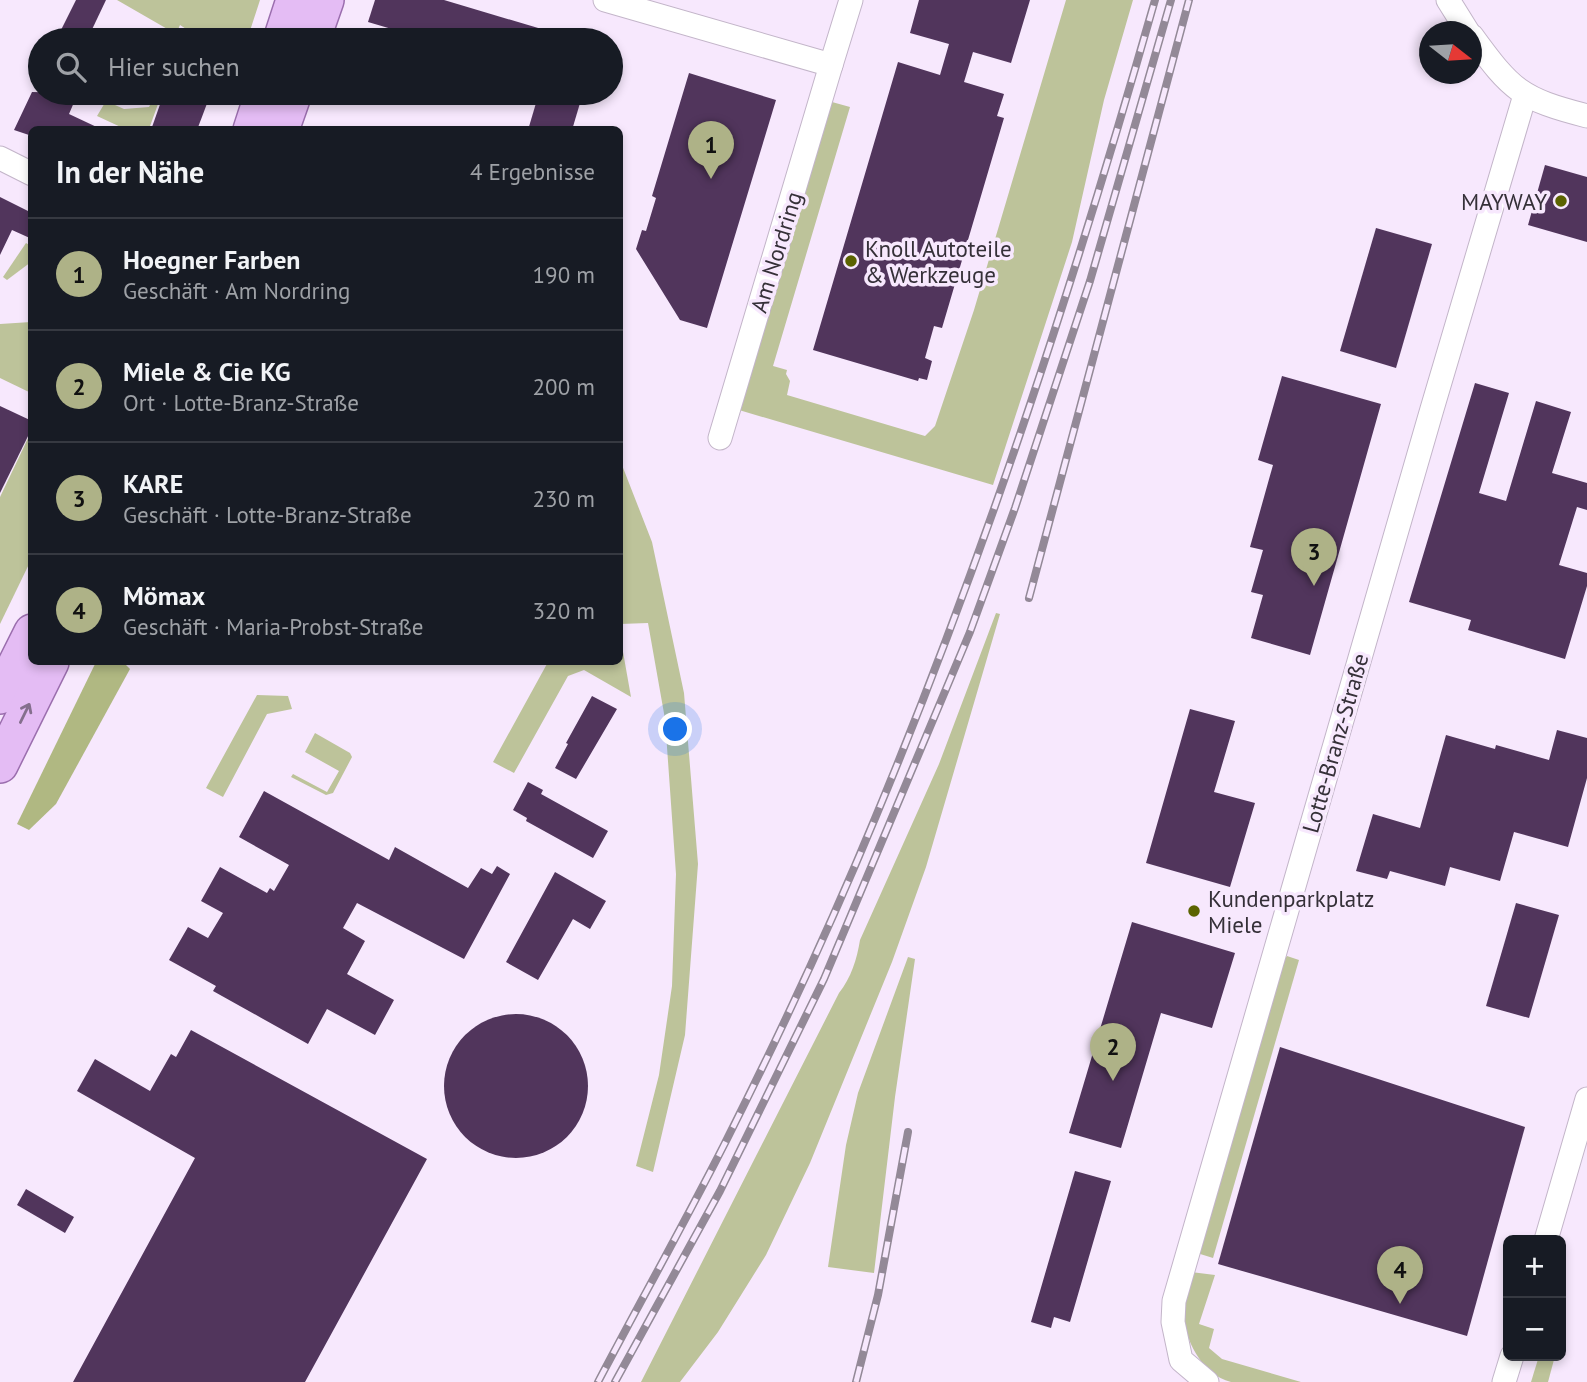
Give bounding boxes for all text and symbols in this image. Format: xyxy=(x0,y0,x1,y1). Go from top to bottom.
north arrow xyxy=(1419,21,1482,84)
search box xyxy=(28,28,623,105)
icon: search xyxy=(52,48,90,86)
text: Hier suchen xyxy=(108,50,240,83)
pin: 1 xyxy=(688,121,734,179)
text: In der Nähe xyxy=(56,152,204,191)
text: 4 Ergebnisse xyxy=(470,157,595,186)
place label: MAYWAY xyxy=(1461,187,1547,216)
street label: Am Nordring xyxy=(744,188,808,316)
marker: MAYWAY xyxy=(1553,193,1569,209)
place label: Knoll Autoteile & Werkzeuge xyxy=(865,234,1012,289)
text: Hoegner Farben xyxy=(123,243,301,276)
marker: Knoll Autoteile & Werkzeuge xyxy=(843,253,859,269)
text: 1 xyxy=(72,260,86,289)
text: 190 m xyxy=(533,260,595,289)
text: Geschäft · Am Nordring xyxy=(123,276,350,305)
text: Miele & Cie KG xyxy=(123,355,291,388)
text: 2 xyxy=(72,372,86,401)
text: 200 m xyxy=(533,372,595,401)
text: Ort · Lotte-Branz-Straße xyxy=(123,388,359,417)
text: KARE xyxy=(123,467,183,500)
text: 3 xyxy=(72,484,86,513)
text: 230 m xyxy=(533,484,595,513)
text: Geschäft · Lotte-Branz-Straße xyxy=(123,500,412,529)
pin: 3 xyxy=(1291,528,1337,586)
text: Mömax xyxy=(123,579,205,612)
text: 4 xyxy=(72,596,86,625)
text: 320 m xyxy=(533,596,595,625)
text: Geschäft · Maria-Probst-Straße xyxy=(123,612,423,641)
street label: Lotte-Branz-Straße xyxy=(1295,650,1375,836)
one-way arrow xyxy=(19,703,33,724)
your location xyxy=(658,712,692,746)
place label: Kundenparkplatz Miele xyxy=(1208,884,1374,939)
marker: Kundenparkplatz Miele xyxy=(1186,903,1202,919)
pin: 2 xyxy=(1090,1023,1136,1081)
map controls xyxy=(1503,1235,1566,1361)
button: + xyxy=(1503,1235,1566,1298)
pin: 4 xyxy=(1377,1246,1423,1304)
button: − xyxy=(1503,1298,1566,1361)

